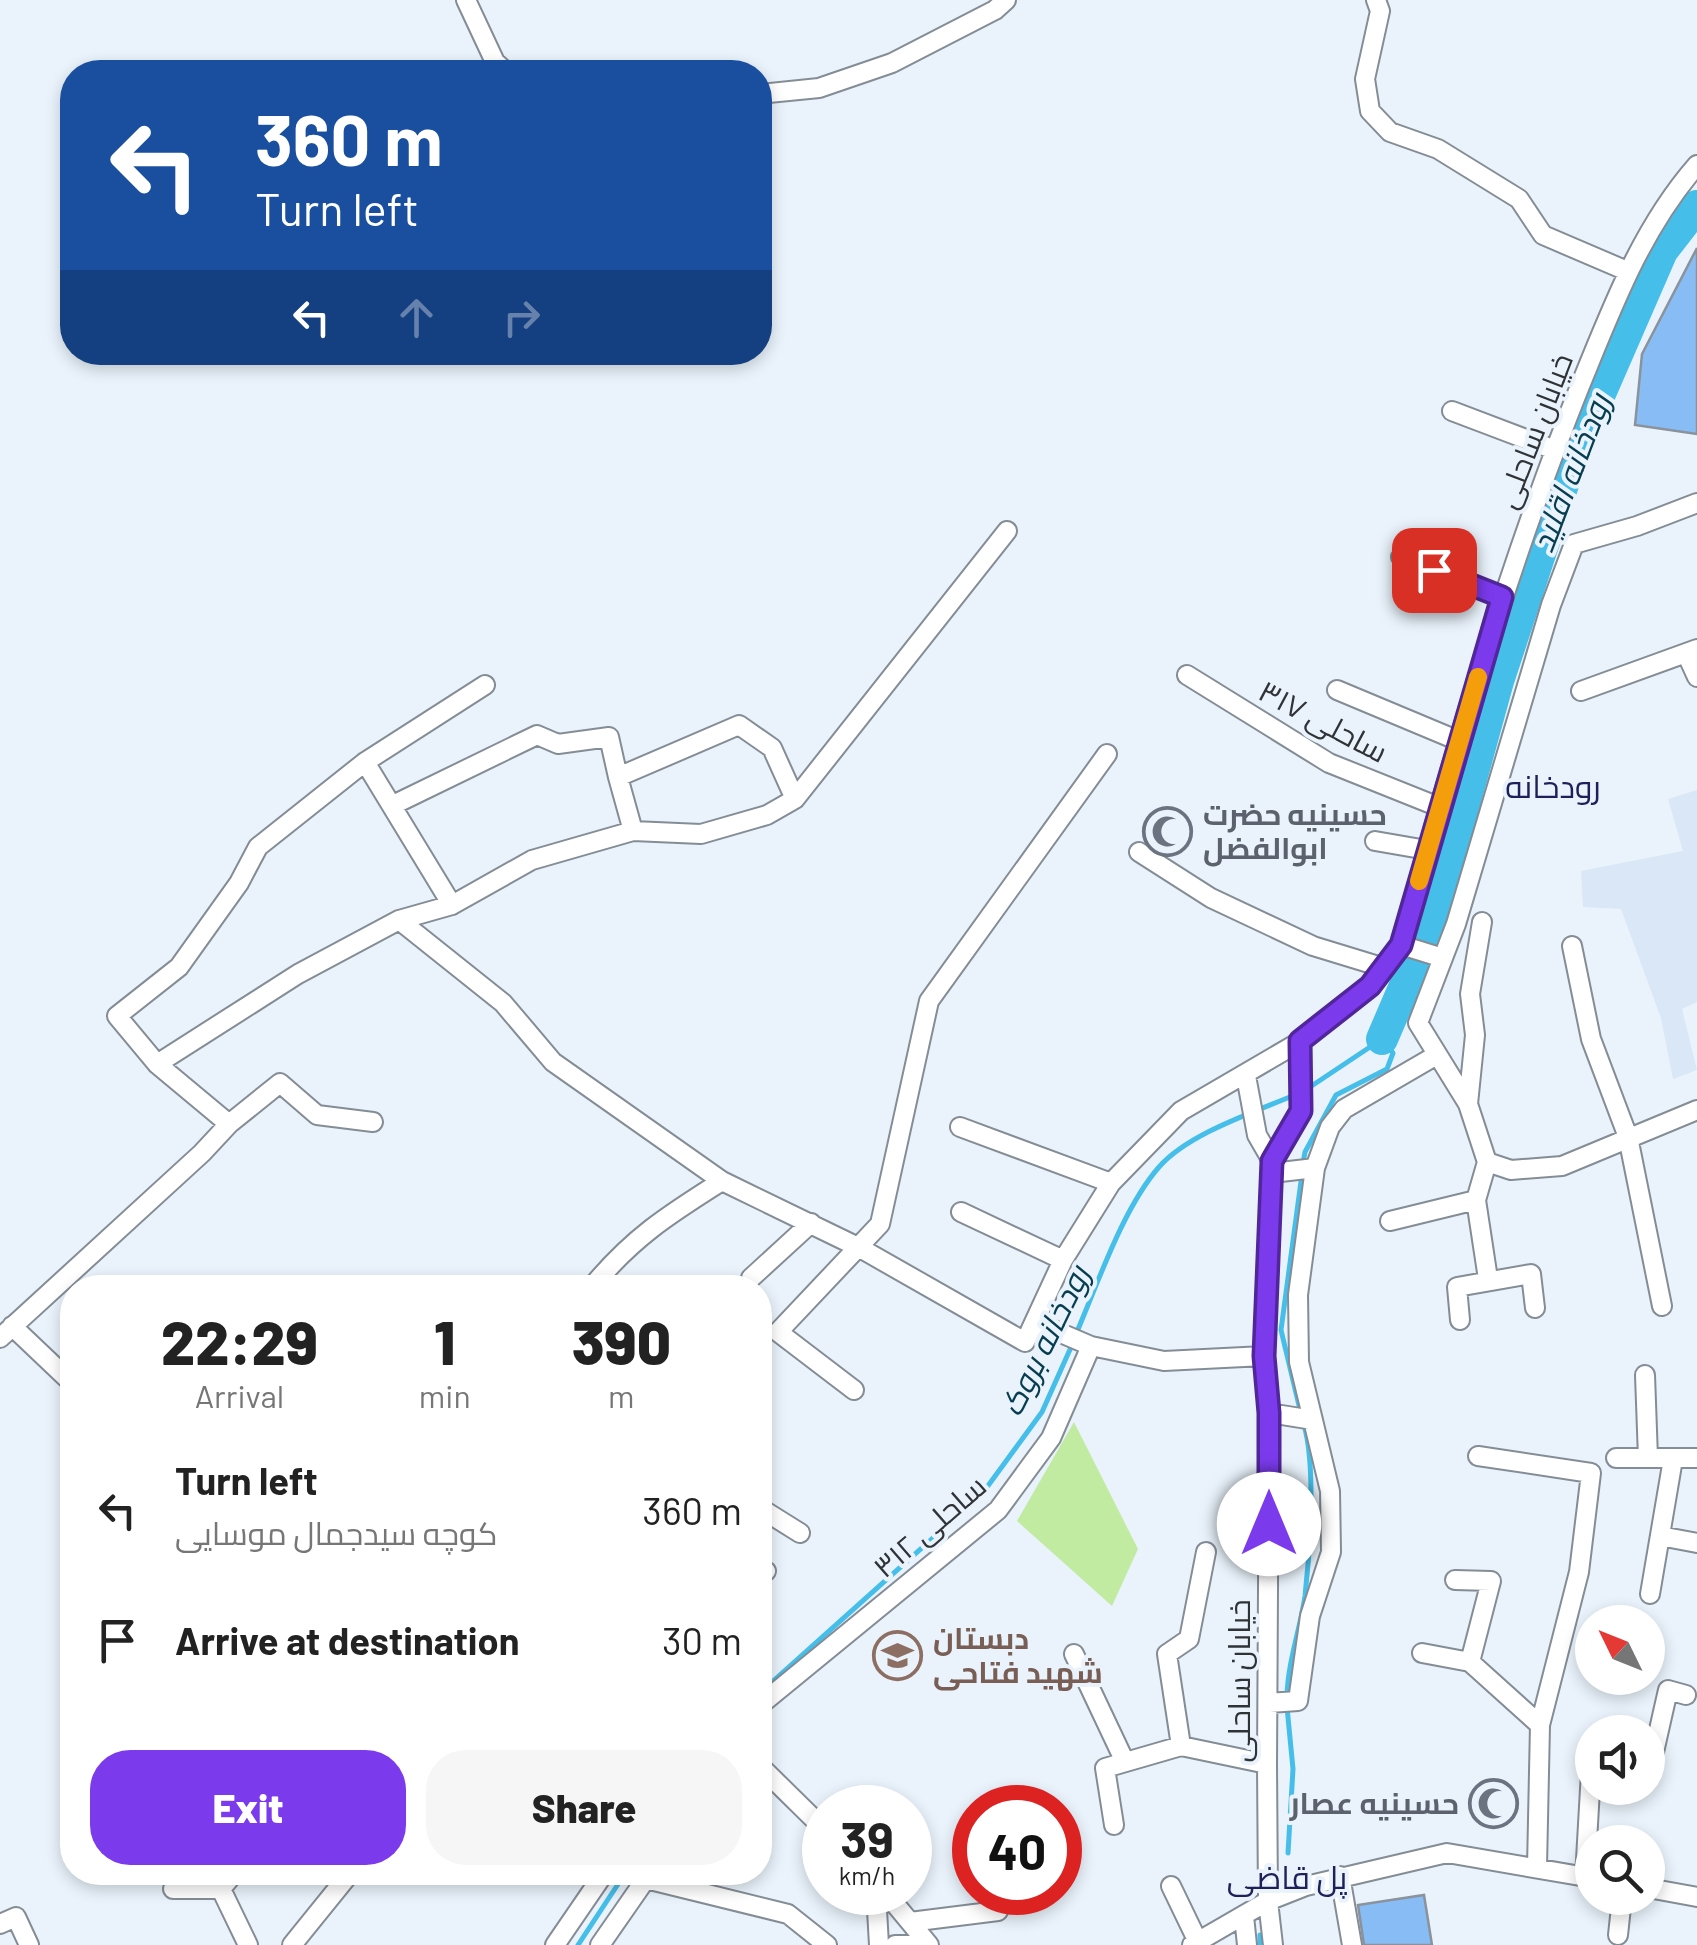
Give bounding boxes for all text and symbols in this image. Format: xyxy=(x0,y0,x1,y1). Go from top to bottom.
text: 360 m xyxy=(255,96,443,180)
icon: left xyxy=(90,100,220,230)
text: Turn left xyxy=(255,181,419,235)
icon: left xyxy=(284,290,339,345)
icon: ahead xyxy=(389,290,444,345)
icon: right xyxy=(494,290,549,345)
street label: خیابان ساحلی xyxy=(1487,348,1581,514)
water label: رودخانه اقلید xyxy=(1522,386,1619,557)
pin xyxy=(1392,528,1477,613)
icon: arrive xyxy=(1407,543,1462,598)
street label: ساحلی ۳۱۷ xyxy=(1253,671,1394,771)
district label: رودخانه xyxy=(1505,766,1601,805)
place label: حسینیه حضرت ابوالفضل xyxy=(1203,795,1387,867)
mosque icon: حسینیه حضرت ابوالفضل xyxy=(1142,806,1194,858)
water label: رودخانه بروک xyxy=(991,1256,1099,1422)
text: 22:29 xyxy=(161,1305,318,1377)
text: 1 xyxy=(434,1305,455,1377)
text: 390 xyxy=(572,1305,671,1377)
text: Arrival xyxy=(195,1376,284,1414)
text: min xyxy=(419,1376,471,1414)
text: m xyxy=(608,1376,635,1414)
text: Turn left xyxy=(175,1457,318,1503)
street label: ساحلی ۳۱۲ xyxy=(865,1467,994,1586)
position arrow xyxy=(1217,1472,1321,1576)
icon: left xyxy=(90,1483,145,1538)
text: 360 m xyxy=(642,1487,742,1533)
text: کوچه سیدجمال موسایی xyxy=(175,1513,497,1551)
street label: خیابان ساحلی xyxy=(1220,1599,1258,1763)
north arrow xyxy=(1575,1605,1665,1695)
map controls xyxy=(1575,1605,1665,1915)
icon: arrive xyxy=(90,1613,145,1668)
text: Arrive at destination xyxy=(175,1617,520,1663)
text: 30 m xyxy=(662,1617,742,1663)
place label: دبستان شهید فتاحی xyxy=(933,1619,1103,1691)
school or university icon: دبستان شهید فتاحی xyxy=(872,1630,924,1682)
button: sound xyxy=(1575,1715,1665,1805)
button: Exit xyxy=(90,1750,406,1865)
button: Share xyxy=(426,1750,742,1865)
mosque icon: حسینیه عصار xyxy=(1468,1778,1520,1830)
place label: حسینیه عصار xyxy=(1289,1784,1459,1821)
speed limit sign: 40 xyxy=(952,1785,1082,1915)
text: 39 xyxy=(840,1808,894,1868)
button: search xyxy=(1575,1825,1665,1915)
district label: پل قاضی xyxy=(1227,1857,1348,1899)
text: km/h xyxy=(839,1860,895,1890)

